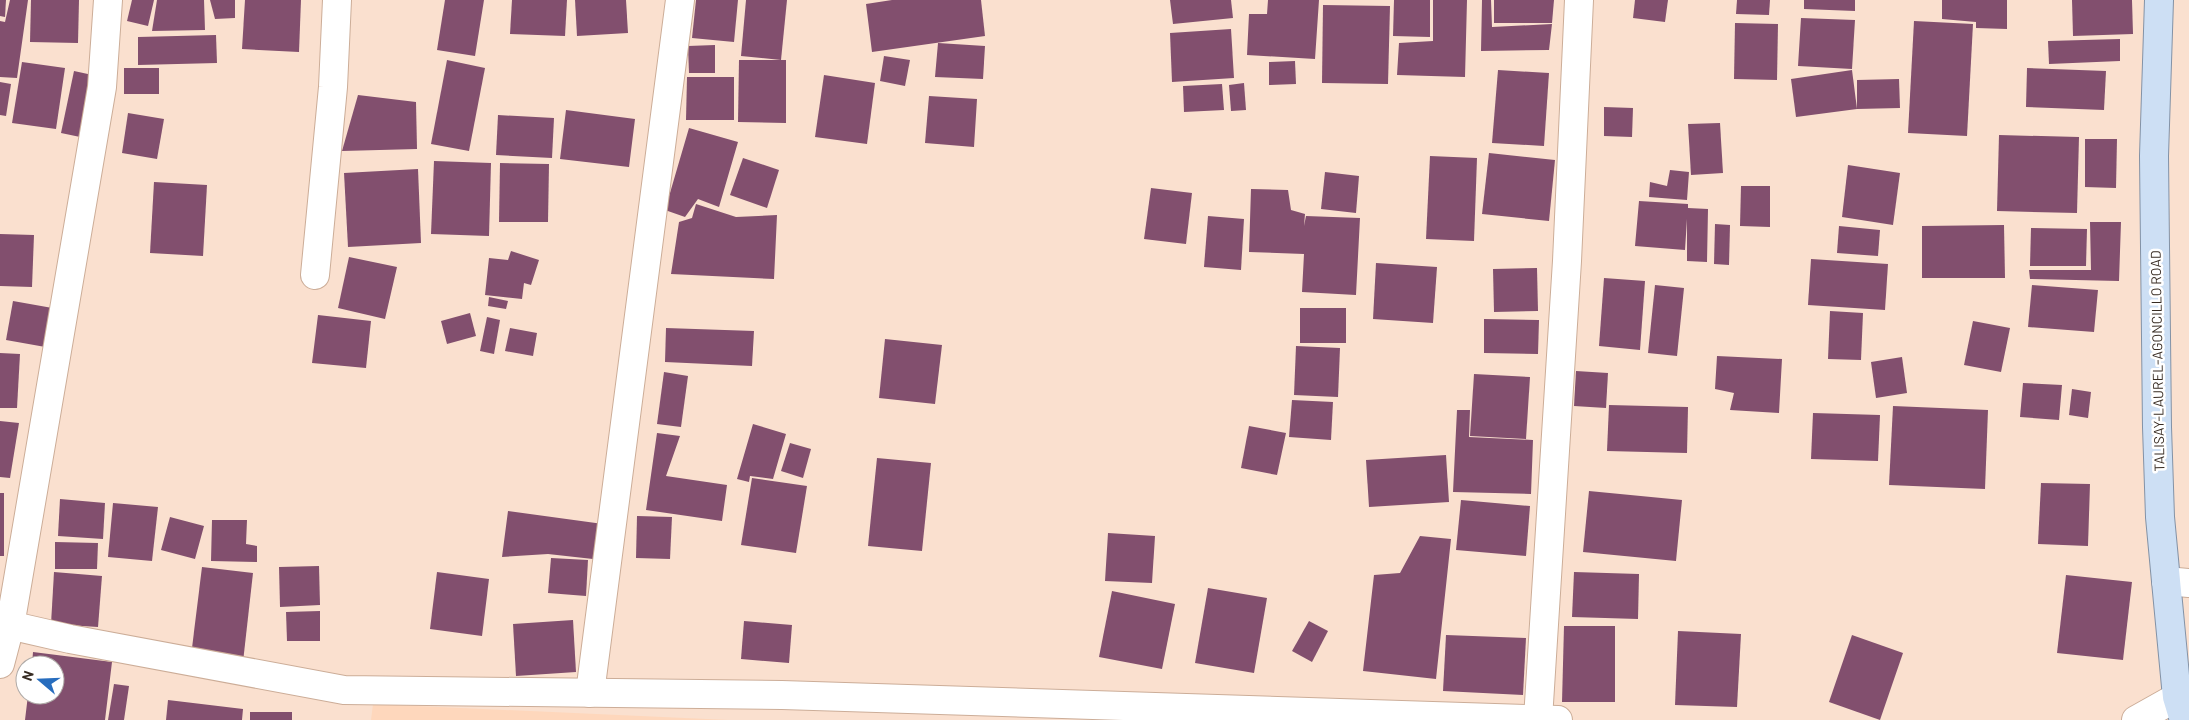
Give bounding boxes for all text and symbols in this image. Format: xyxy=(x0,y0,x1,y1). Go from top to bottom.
street label: TALISAY-LAUREL-AGONCILLO ROAD xyxy=(2147,250,2167,472)
north arrow xyxy=(15,655,65,705)
text: N xyxy=(18,668,37,683)

